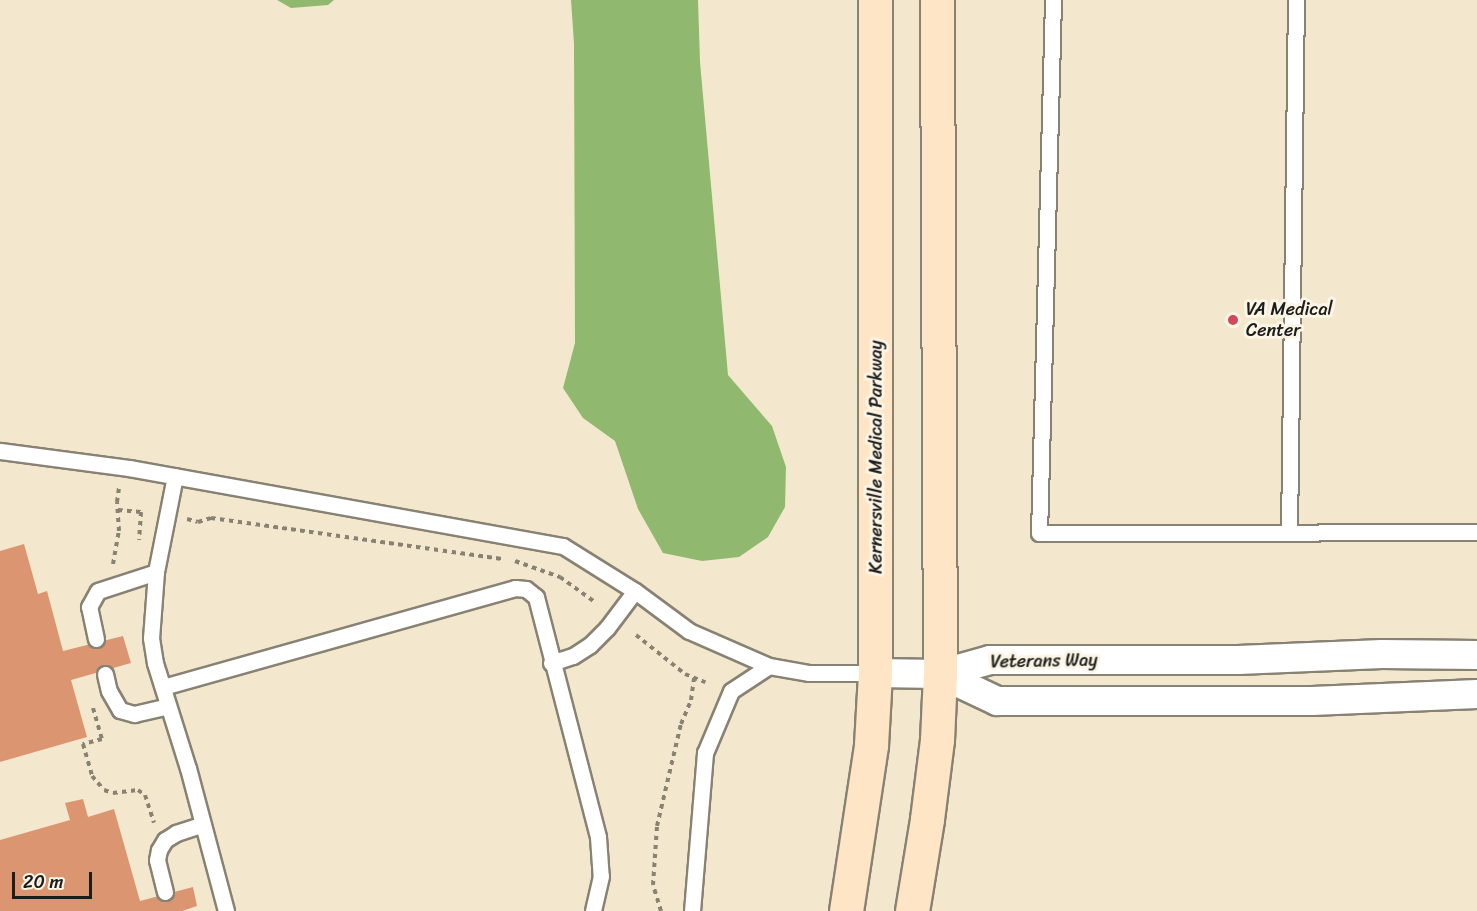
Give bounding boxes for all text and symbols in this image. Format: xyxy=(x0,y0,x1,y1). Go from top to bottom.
place label: VA Medical Center xyxy=(1246,299,1332,342)
marker: VA Medical Center xyxy=(1224,311,1242,329)
street label: Kernersville Medical Parkway xyxy=(865,340,887,574)
street label: Veterans Way xyxy=(990,649,1098,673)
scale bar xyxy=(15,860,94,898)
text: 20 m xyxy=(23,866,63,898)

